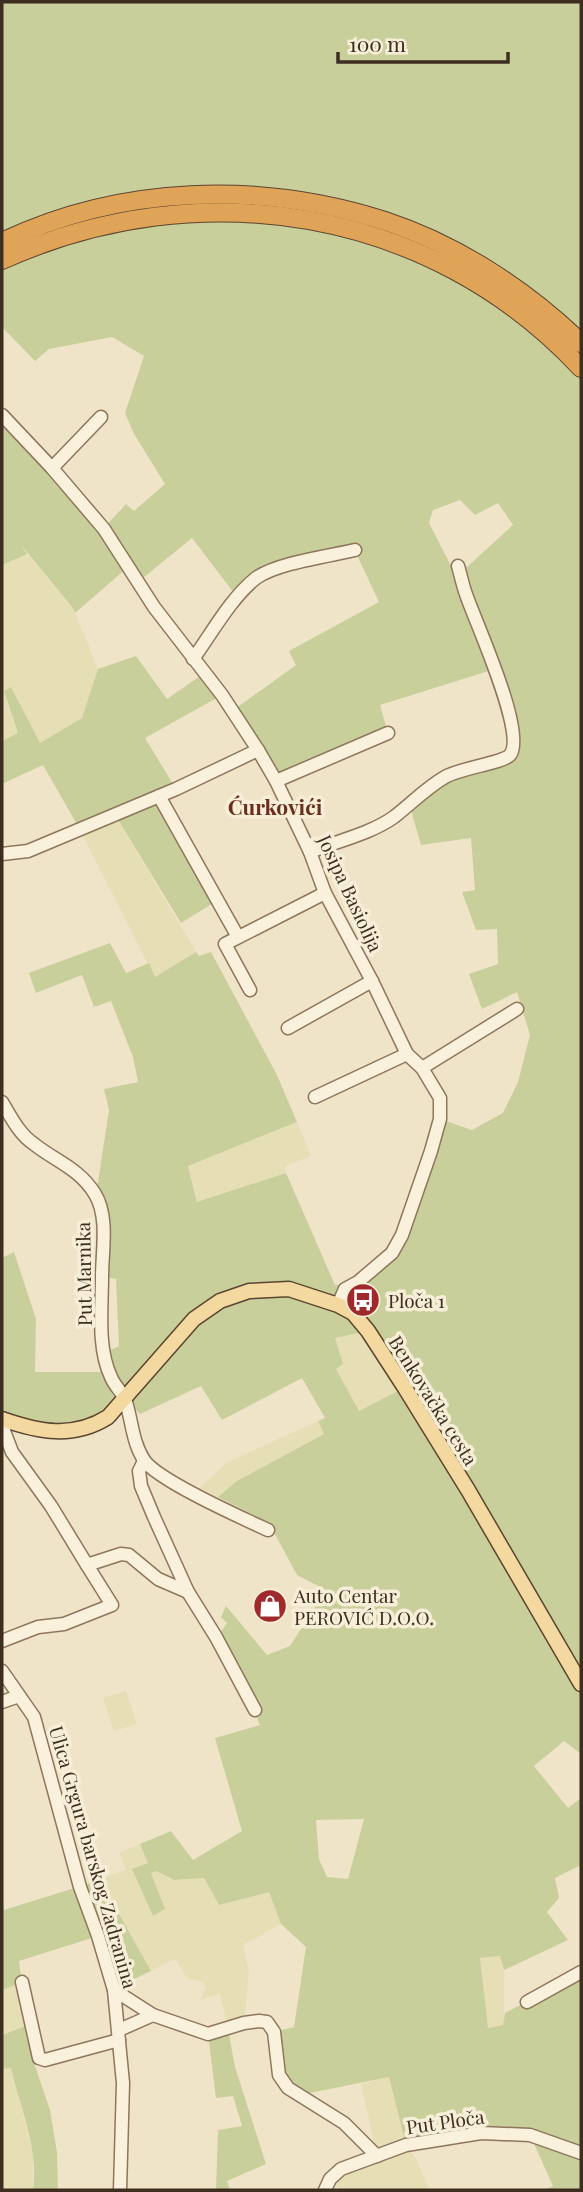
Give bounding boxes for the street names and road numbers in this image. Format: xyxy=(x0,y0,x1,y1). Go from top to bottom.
street label: Josipa Basiolija xyxy=(312,829,390,956)
street label: Put Marnika xyxy=(69,1221,97,1326)
street label: Benkovačka cesta xyxy=(384,1330,485,1470)
street label: Ulica Grgura barskog Zadranina xyxy=(44,1723,144,1992)
street label: Put Ploča xyxy=(404,2103,486,2139)

